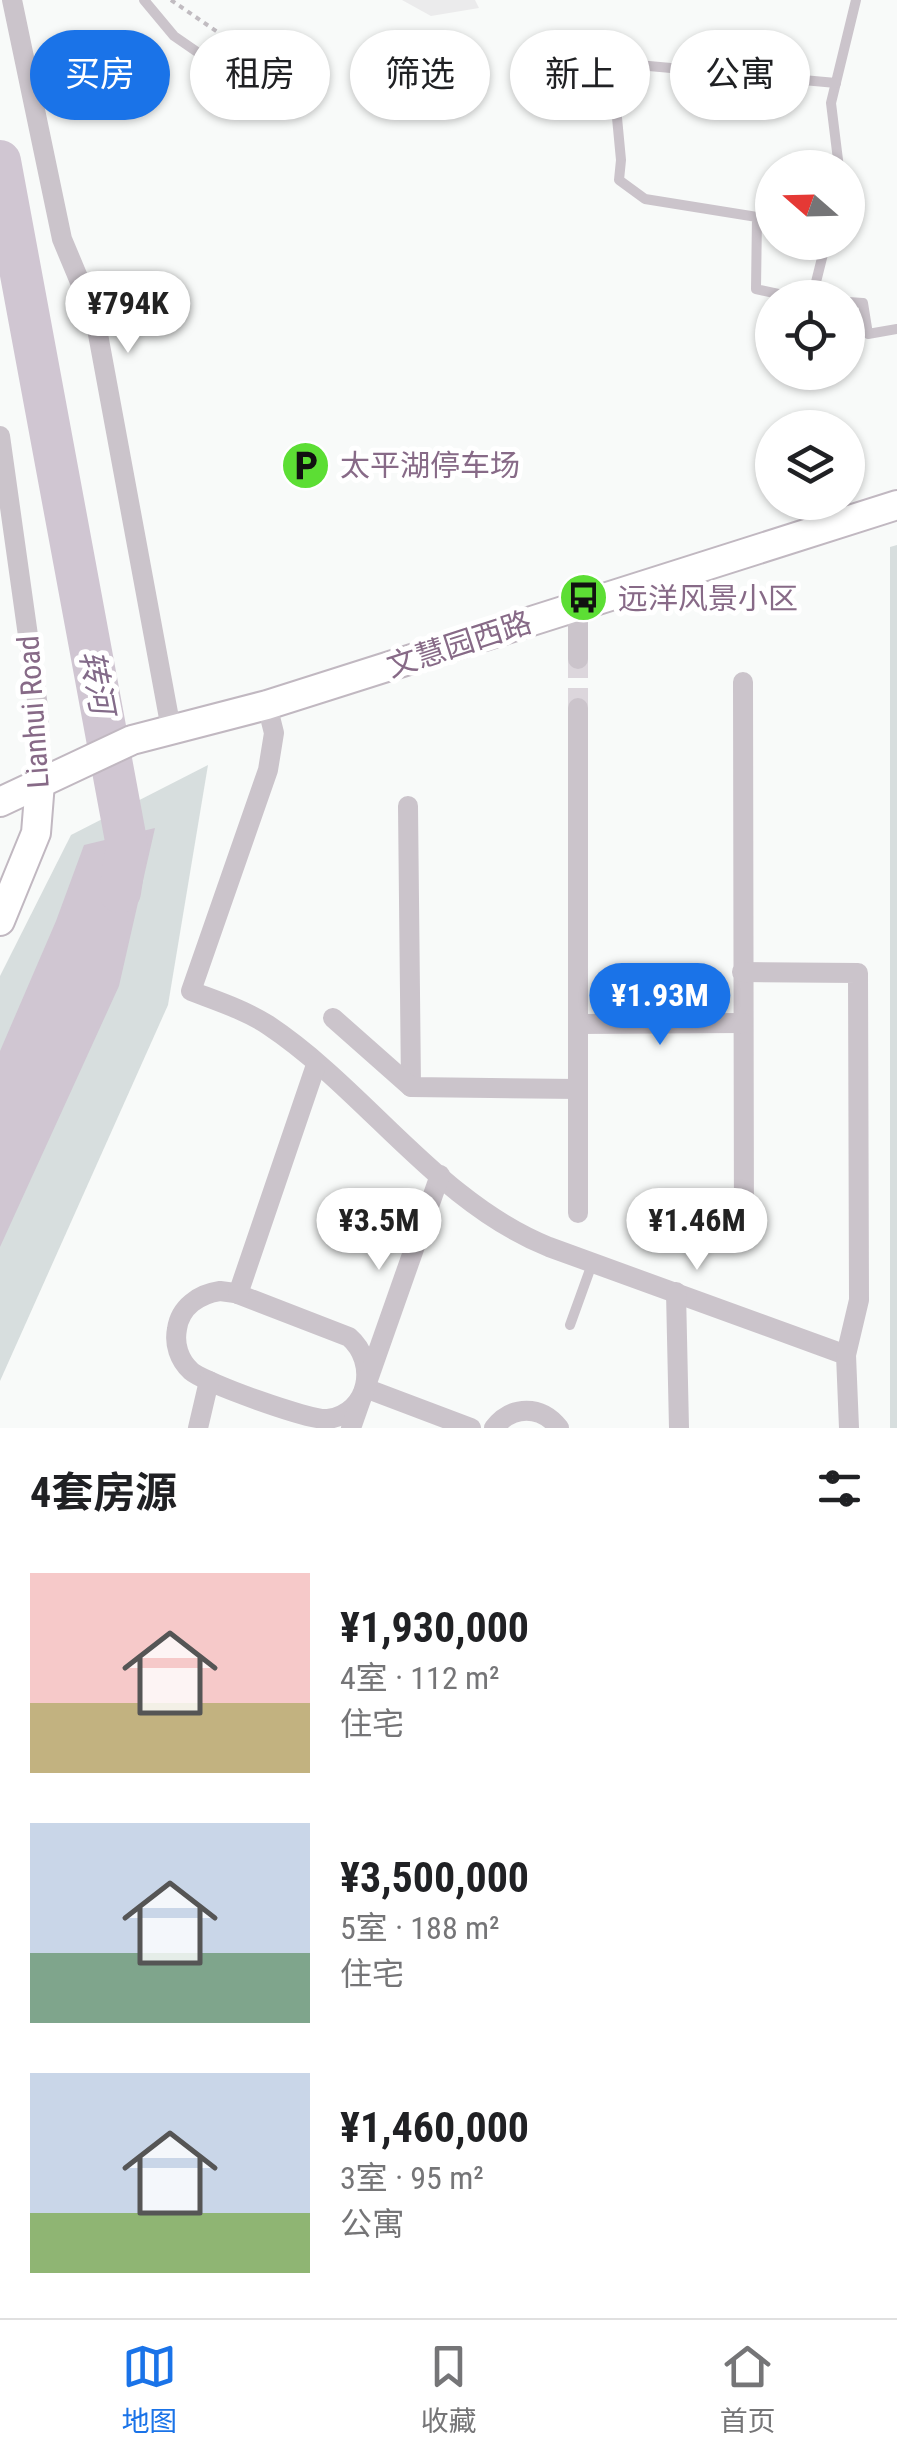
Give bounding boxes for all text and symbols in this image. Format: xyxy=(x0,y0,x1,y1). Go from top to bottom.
chip: 买房 xyxy=(30,30,170,120)
chip: 租房 xyxy=(190,30,330,120)
chip: 筛选 xyxy=(350,30,490,120)
chip: 新上 xyxy=(510,30,650,120)
chip: 公寓 xyxy=(670,30,810,120)
north arrow xyxy=(755,150,865,260)
map controls xyxy=(755,150,865,520)
pin: ¥794K xyxy=(58,271,198,356)
button: locate xyxy=(755,280,865,390)
text: ¥794K xyxy=(87,284,169,322)
button: layers xyxy=(755,410,865,520)
parking icon: 太平湖停车场 xyxy=(279,439,331,491)
place label: 太平湖停车场 xyxy=(340,448,520,483)
bus stop icon: 远洋风景小区 xyxy=(557,572,609,624)
place label: 远洋风景小区 xyxy=(618,581,798,616)
street label: 文慧园西路 xyxy=(382,604,536,684)
street label: Lianhui Road xyxy=(10,634,56,790)
water label: 转河 xyxy=(72,647,123,723)
pin: ¥1.93M xyxy=(579,963,741,1048)
text: ¥1.93M xyxy=(611,976,709,1014)
pin: ¥3.5M xyxy=(309,1188,449,1273)
pin: ¥1.46M xyxy=(616,1188,778,1273)
text: ¥3.5M xyxy=(338,1201,420,1239)
text: ¥1.46M xyxy=(648,1201,746,1239)
icon: filters xyxy=(812,1461,867,1516)
text: 4套房源 xyxy=(30,1468,177,1517)
text: ¥1,930,000 xyxy=(340,1603,529,1652)
icon: home xyxy=(110,1613,230,1733)
text: 4室 · 112 m² xyxy=(340,1659,500,1697)
text: 住宅 xyxy=(340,1705,404,1743)
text: ¥3,500,000 xyxy=(340,1853,529,1902)
icon: home xyxy=(110,1863,230,1983)
text: 5室 · 188 m² xyxy=(340,1909,500,1947)
text: 住宅 xyxy=(340,1955,404,1993)
text: ¥1,460,000 xyxy=(340,2103,529,2152)
icon: home xyxy=(110,2113,230,2233)
text: 3室 · 95 m² xyxy=(340,2159,484,2197)
text: 公寓 xyxy=(340,2205,404,2243)
tab: 地图 xyxy=(121,2339,178,2439)
tab: 收藏 xyxy=(420,2339,477,2439)
tab: 首页 xyxy=(719,2339,776,2439)

